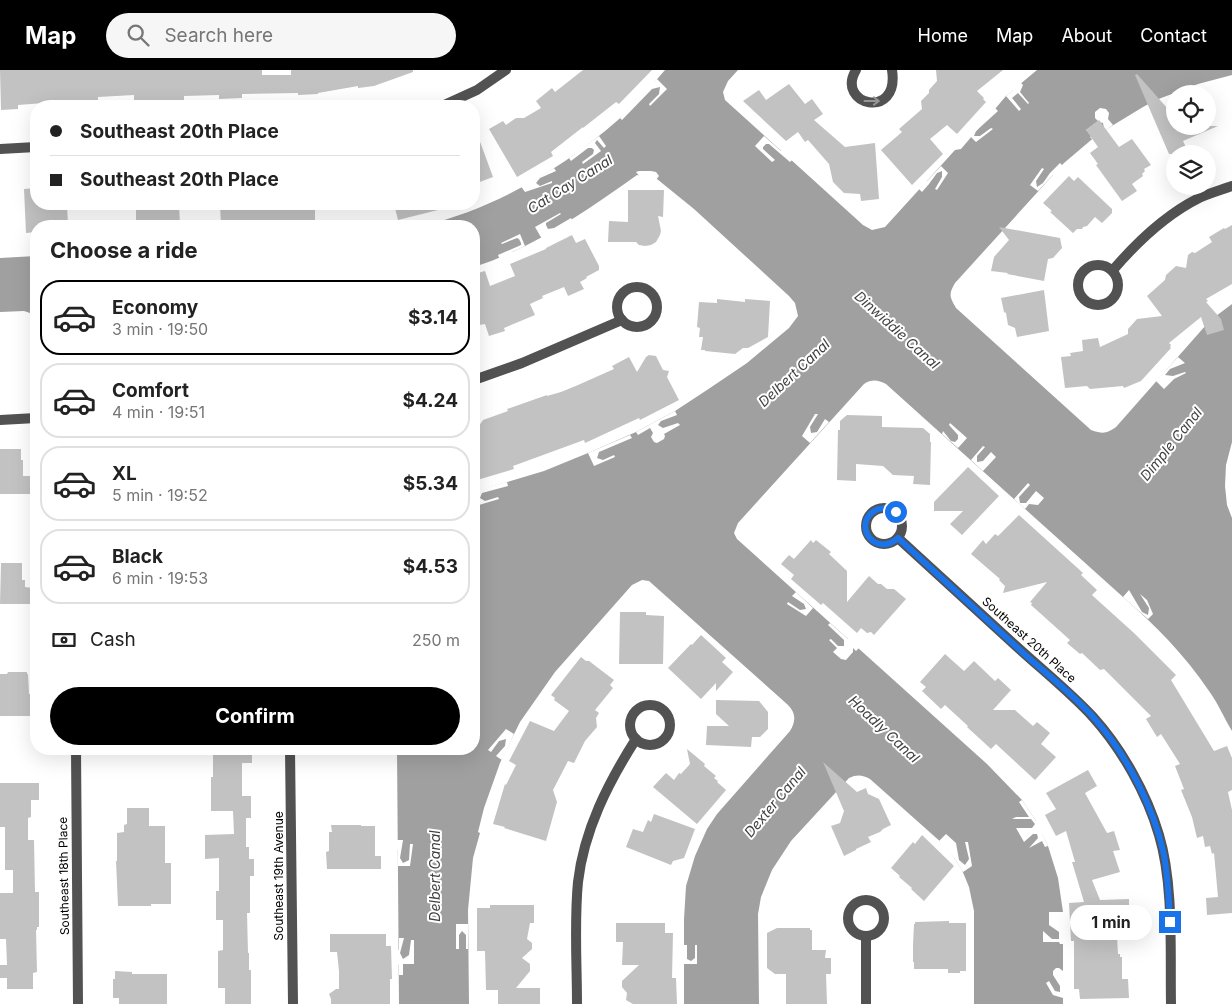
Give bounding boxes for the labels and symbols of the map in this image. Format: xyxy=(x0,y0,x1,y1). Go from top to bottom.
one-way arrow xyxy=(863,96,879,106)
water label: Cat Cay Canal xyxy=(524,150,616,216)
water label: Dinwiddie Canal xyxy=(851,287,944,373)
water label: Delbert Canal xyxy=(754,335,833,410)
water label: Dimple Canal xyxy=(1136,403,1206,484)
route start xyxy=(885,501,907,523)
street label: Southeast 20th Place xyxy=(979,594,1079,686)
water label: Hoadly Canal xyxy=(846,692,924,766)
water label: Dexter Canal xyxy=(740,763,809,840)
street label: Southeast 19th Avenue xyxy=(271,811,286,941)
street label: Southeast 18th Place xyxy=(55,817,72,935)
water label: Delbert Canal xyxy=(426,830,443,922)
callout: 1 min xyxy=(1070,904,1152,940)
route end xyxy=(1159,911,1181,933)

